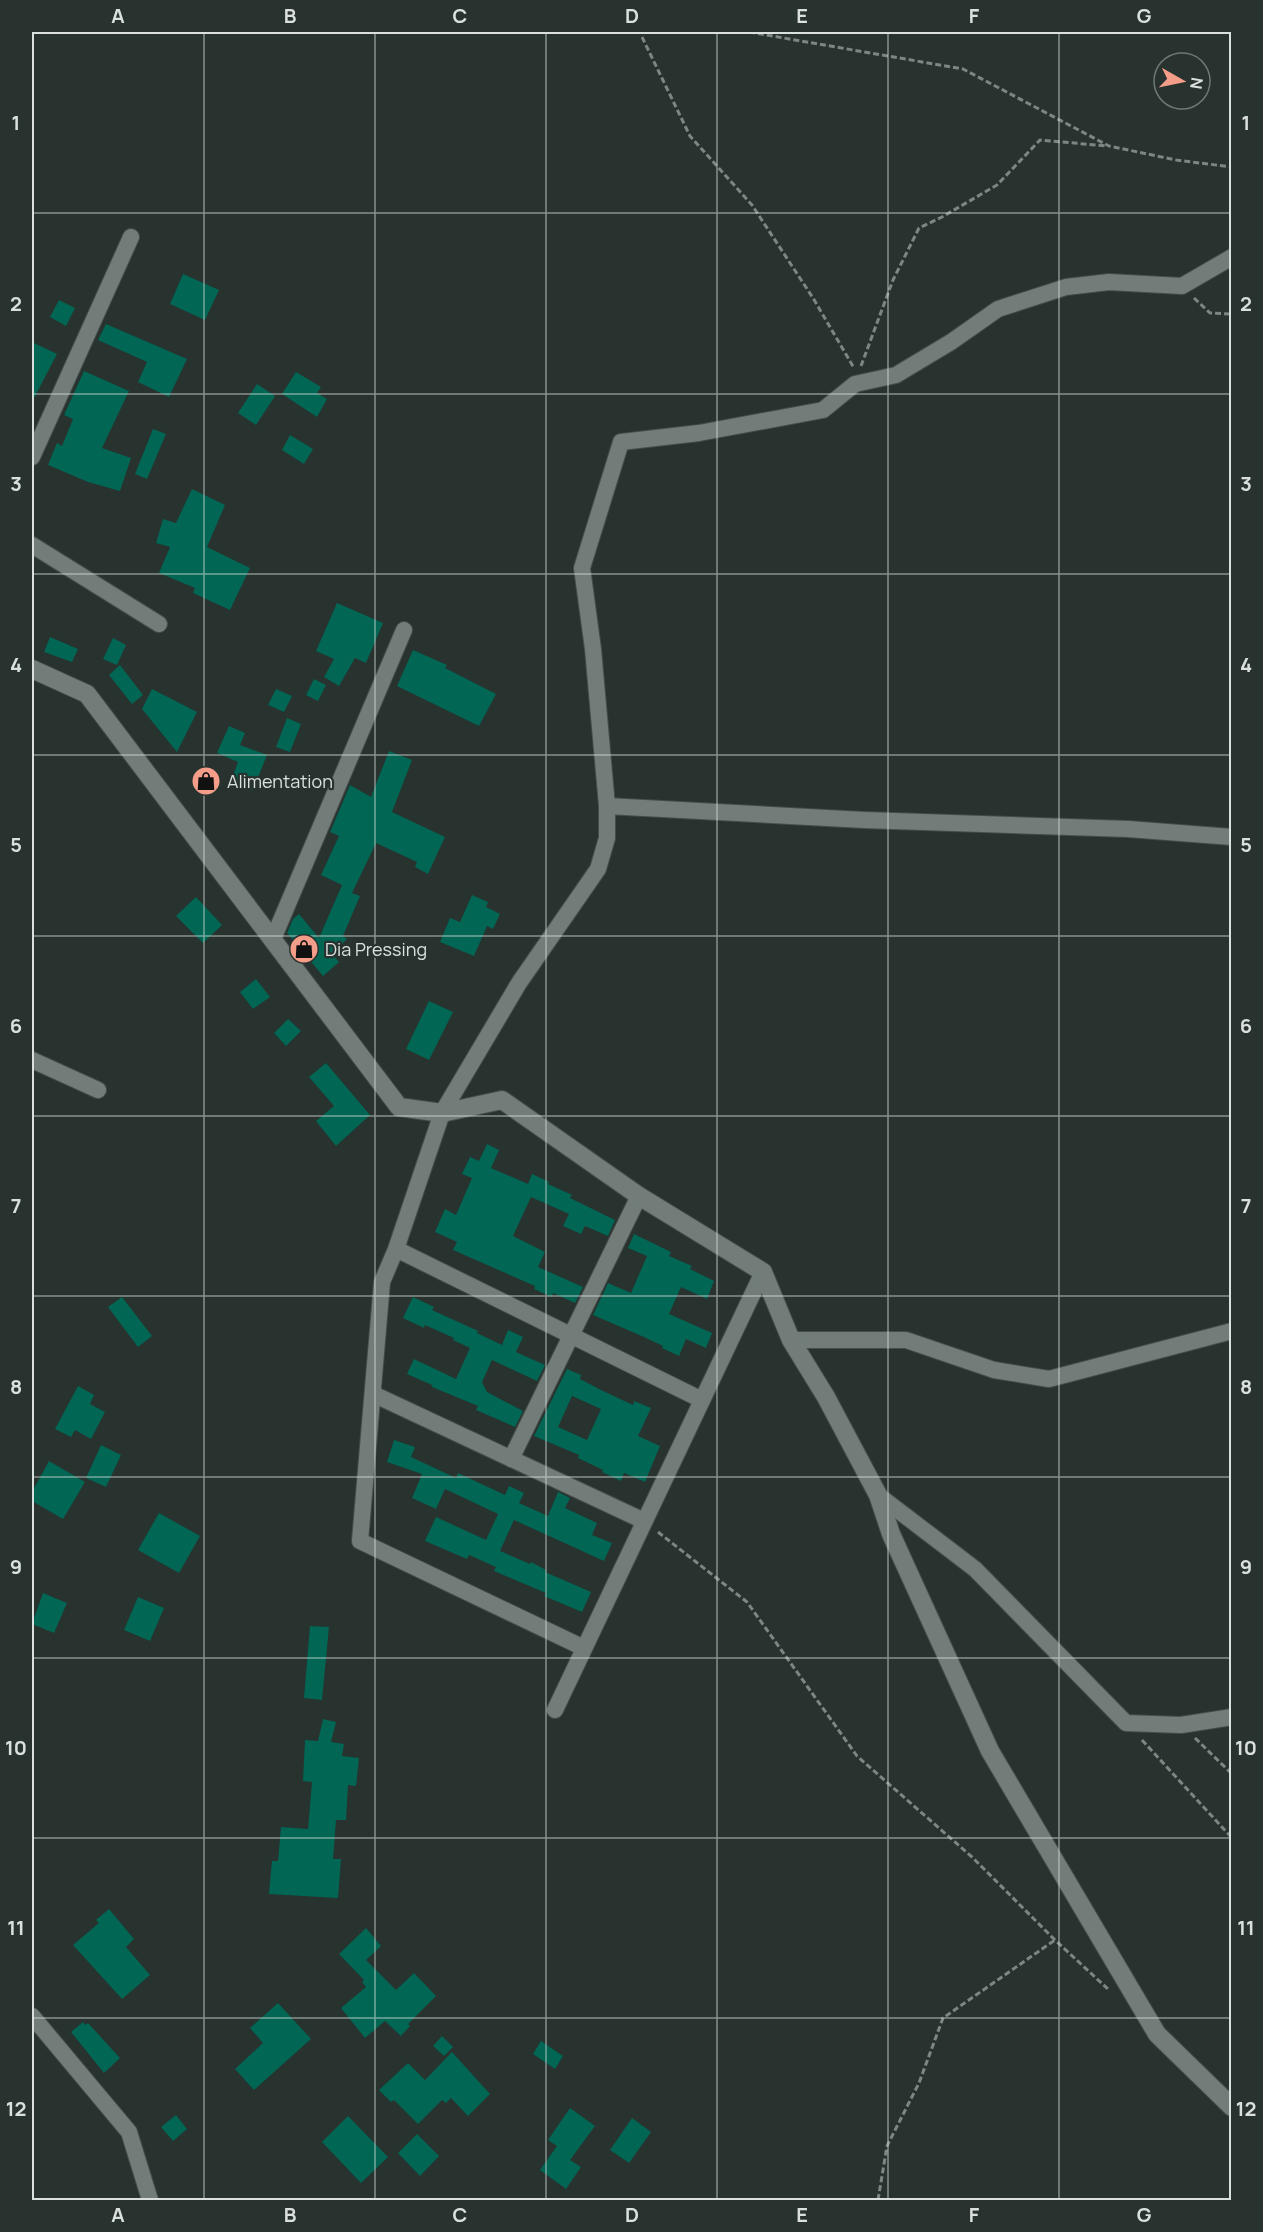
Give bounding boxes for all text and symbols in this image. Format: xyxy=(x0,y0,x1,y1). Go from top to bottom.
text: A xyxy=(111,2,125,29)
text: B xyxy=(284,2,297,29)
text: C xyxy=(453,2,467,29)
text: D xyxy=(625,2,639,29)
text: E xyxy=(796,2,808,29)
text: F xyxy=(969,2,980,29)
text: G xyxy=(1137,2,1152,29)
north arrow xyxy=(1152,51,1212,111)
text: N xyxy=(1185,76,1209,91)
text: 1 xyxy=(12,109,20,136)
text: 1 xyxy=(1242,109,1250,136)
text: 2 xyxy=(10,290,22,317)
text: 2 xyxy=(1240,290,1252,317)
text: 3 xyxy=(10,470,22,497)
text: 3 xyxy=(1240,470,1252,497)
text: 4 xyxy=(10,651,22,678)
text: 4 xyxy=(1240,651,1252,678)
shop icon: Alimentation xyxy=(190,765,222,797)
place label: Alimentation xyxy=(227,769,333,793)
text: 5 xyxy=(10,831,22,858)
text: 5 xyxy=(1240,831,1252,858)
shop icon: Dia Pressing xyxy=(288,933,320,965)
place label: Dia Pressing xyxy=(325,937,427,961)
text: 6 xyxy=(10,1012,22,1039)
text: 6 xyxy=(1240,1012,1252,1039)
text: 7 xyxy=(11,1192,21,1219)
text: 7 xyxy=(1241,1192,1251,1219)
text: 8 xyxy=(10,1373,22,1400)
text: 8 xyxy=(1240,1373,1252,1400)
text: 9 xyxy=(10,1553,22,1580)
text: 9 xyxy=(1240,1553,1252,1580)
text: 10 xyxy=(5,1734,27,1761)
text: 10 xyxy=(1235,1734,1257,1761)
text: 11 xyxy=(7,1914,25,1941)
text: 11 xyxy=(1237,1914,1255,1941)
text: 12 xyxy=(6,2095,26,2122)
text: 12 xyxy=(1236,2095,1256,2122)
text: A xyxy=(111,2201,125,2228)
text: B xyxy=(284,2201,297,2228)
text: C xyxy=(453,2201,467,2228)
text: D xyxy=(625,2201,639,2228)
text: E xyxy=(796,2201,808,2228)
text: F xyxy=(969,2201,980,2228)
text: G xyxy=(1137,2201,1152,2228)

